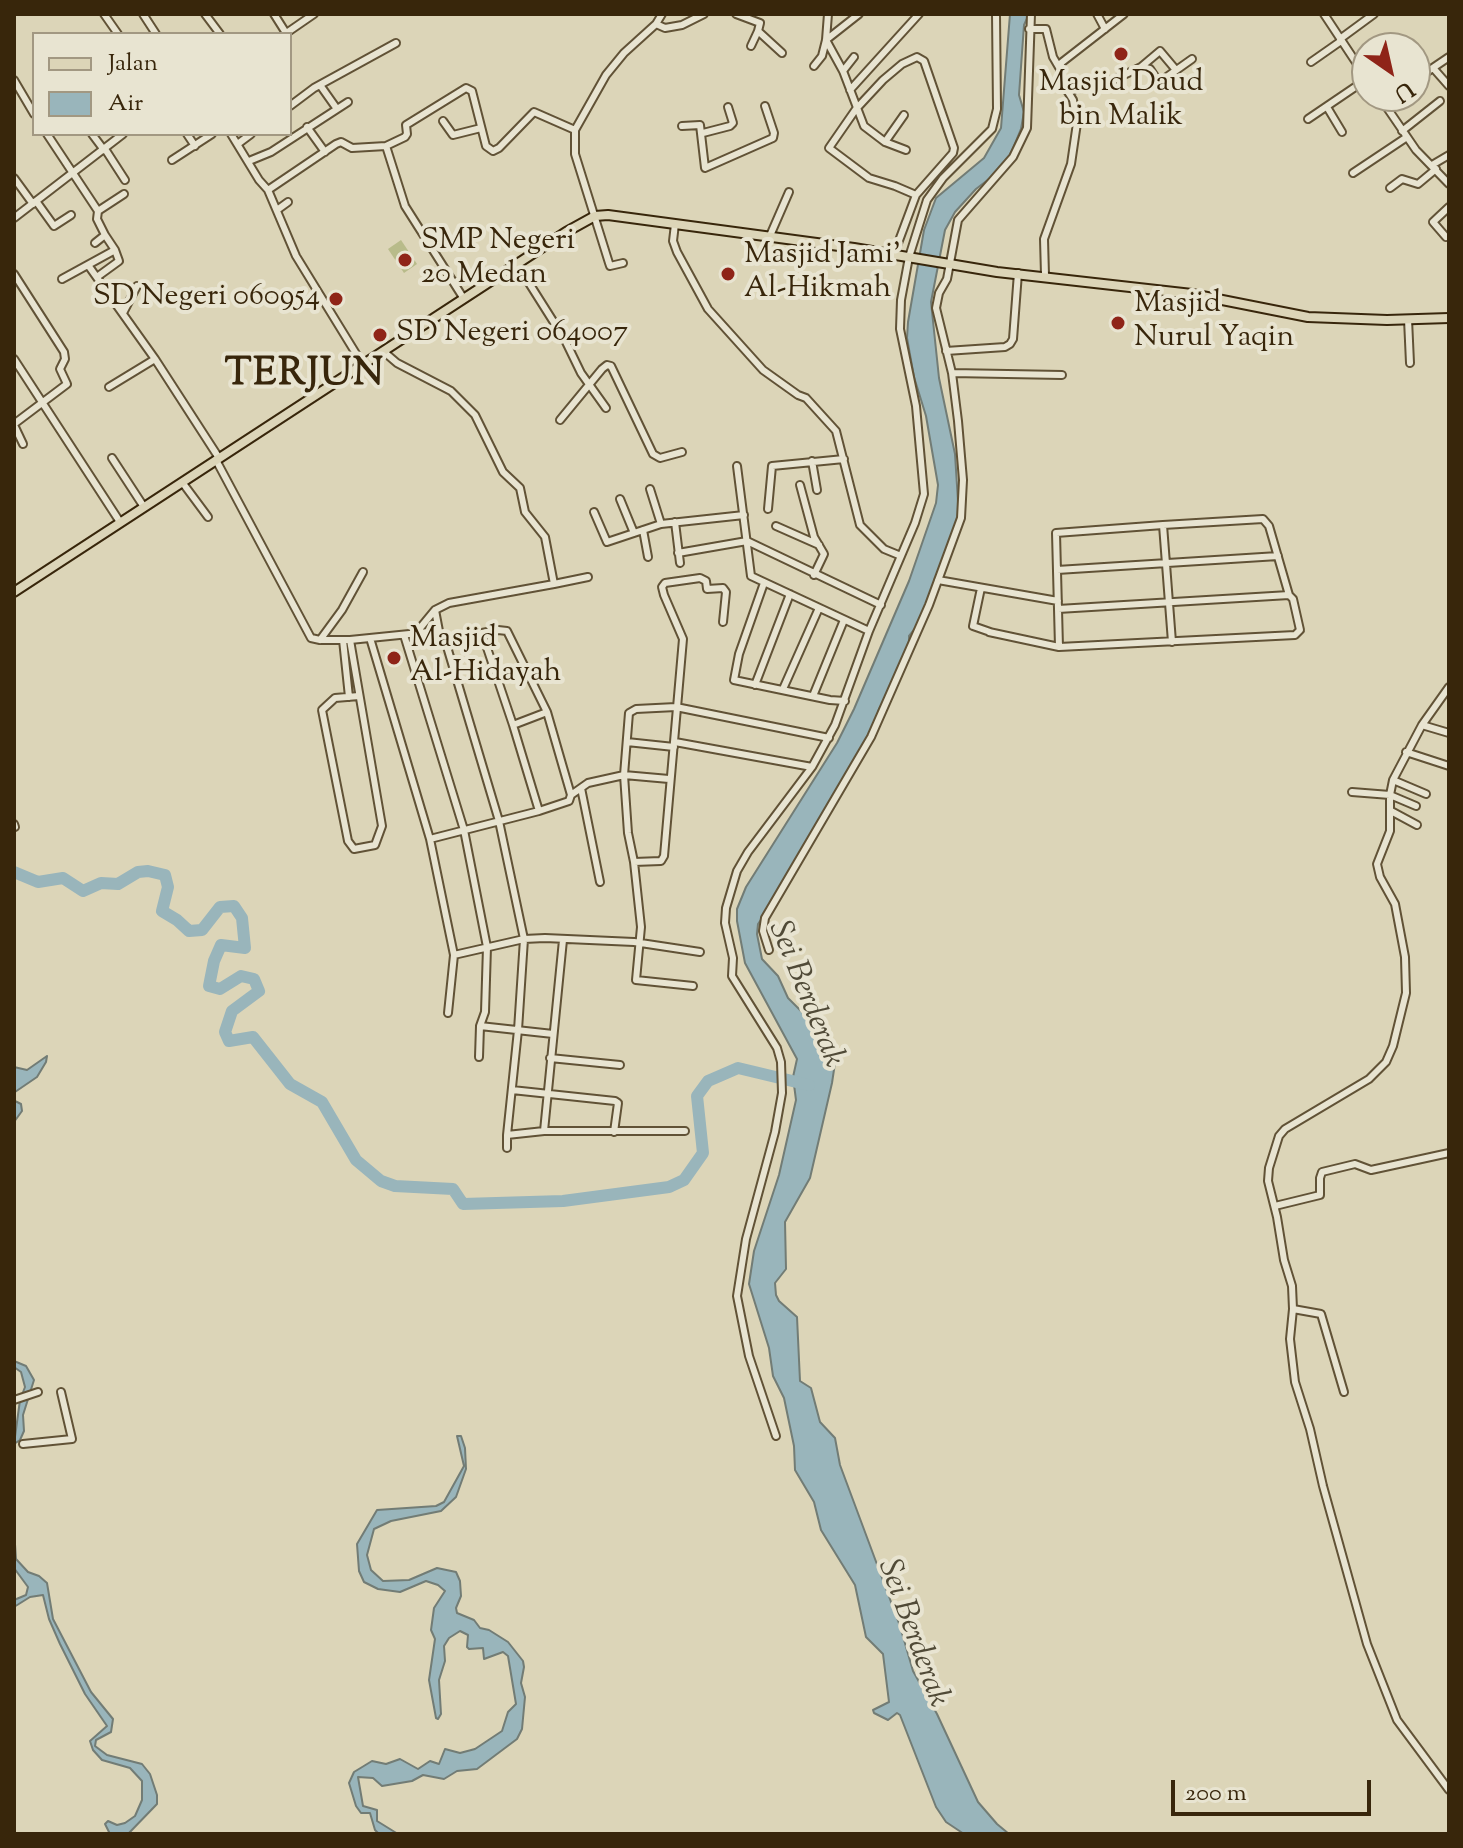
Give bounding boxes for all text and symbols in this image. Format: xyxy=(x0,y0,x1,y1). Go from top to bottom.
legend xyxy=(32,32,292,136)
north arrow xyxy=(1351,32,1431,112)
marker: Masjid Daud bin Malik xyxy=(1112,45,1130,63)
text: Jalan xyxy=(108,47,158,81)
place label: Masjid Daud bin Malik xyxy=(1039,67,1203,138)
text: U xyxy=(1387,72,1420,109)
text: Air xyxy=(108,87,143,121)
place label: SMP Negeri 20 Medan xyxy=(421,225,575,296)
place label: Masjid Jami' Al-Hikmah xyxy=(744,239,901,310)
marker: SMP Negeri 20 Medan xyxy=(396,251,414,269)
marker: Masjid Jami' Al-Hikmah xyxy=(719,265,737,283)
place label: SD Negeri 060954 xyxy=(93,281,320,317)
place label: Masjid Nurul Yaqin xyxy=(1134,288,1294,358)
marker: SD Negeri 060954 xyxy=(327,290,345,308)
marker: Masjid Nurul Yaqin xyxy=(1109,314,1127,332)
place label: SD Negeri 064007 xyxy=(396,317,628,353)
marker: SD Negeri 064007 xyxy=(371,326,389,344)
district label: TERJUN xyxy=(225,355,385,401)
place label: Masjid Al-Hidayah xyxy=(410,623,561,694)
marker: Masjid Al-Hidayah xyxy=(385,649,403,667)
water label: Sei Berderak xyxy=(757,916,851,1074)
water label: Sei Berderak xyxy=(867,1555,955,1713)
scale bar xyxy=(1175,1764,1375,1814)
text: 200 m xyxy=(1185,1777,1247,1811)

